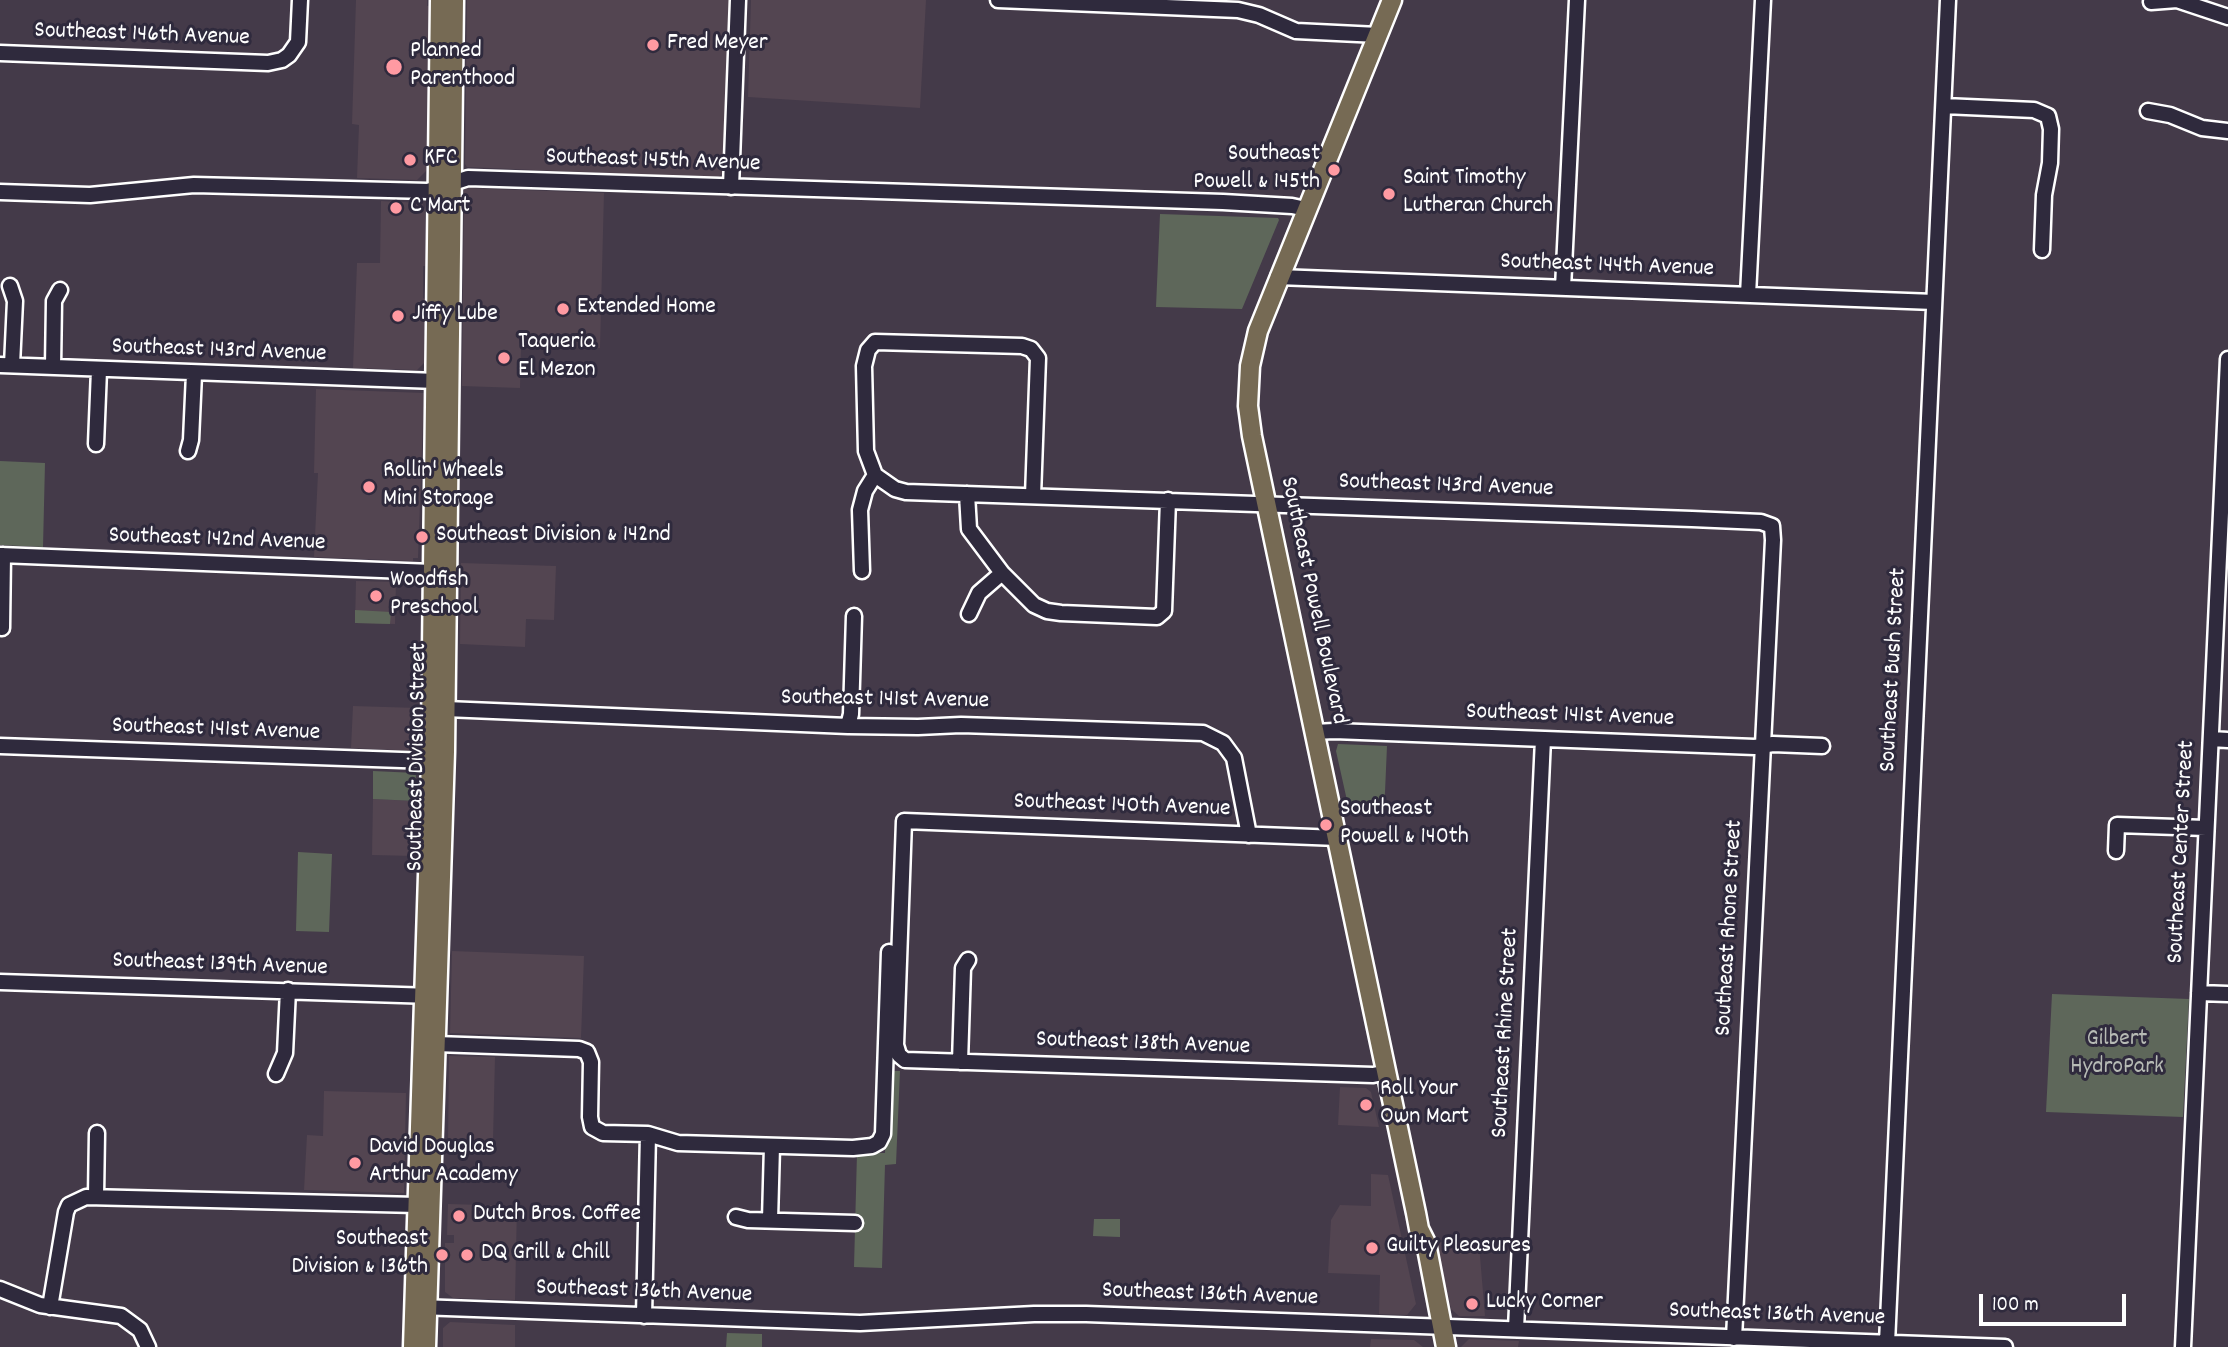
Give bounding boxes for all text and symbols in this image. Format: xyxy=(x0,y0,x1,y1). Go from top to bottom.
street label: Southeast 146th Avenue xyxy=(34,18,250,54)
place label: Fred Meyer xyxy=(667,31,768,59)
marker: Fred Meyer xyxy=(645,37,661,53)
place label: Planned Parenthood xyxy=(410,39,515,95)
marker: Planned Parenthood xyxy=(384,57,404,77)
place label: Southeast Powell & 145th xyxy=(1193,142,1320,198)
street label: Southeast 145th Avenue xyxy=(545,144,761,180)
place label: KFC xyxy=(424,146,458,174)
marker: KFC xyxy=(402,152,418,168)
marker: Southeast Powell & 145th xyxy=(1326,162,1342,178)
place label: Saint Timothy Lutheran Church xyxy=(1403,166,1553,222)
marker: Saint Timothy Lutheran Church xyxy=(1381,186,1397,202)
place label: C Mart xyxy=(410,194,470,222)
marker: C Mart xyxy=(388,200,404,216)
street label: Southeast 144th Avenue xyxy=(1500,249,1714,285)
place label: Extended Home xyxy=(577,295,716,323)
marker: Extended Home xyxy=(555,301,571,317)
place label: Jiffy Lube xyxy=(412,302,498,330)
marker: Jiffy Lube xyxy=(390,308,406,324)
place label: Taqueria El Mezon xyxy=(518,330,596,386)
street label: Southeast 143rd Avenue xyxy=(111,334,327,370)
marker: Taqueria El Mezon xyxy=(496,350,512,366)
place label: Rollin' Wheels Mini Storage xyxy=(383,459,504,515)
street label: Southeast 143rd Avenue xyxy=(1338,469,1554,505)
street label: Southeast Powell Boulevard xyxy=(1272,475,1352,727)
marker: Rollin' Wheels Mini Storage xyxy=(361,479,377,495)
street label: Southeast 142nd Avenue xyxy=(108,523,326,559)
place label: Southeast Division & 142nd xyxy=(436,523,671,551)
marker: Southeast Division & 142nd xyxy=(414,529,430,545)
street label: Southeast Bush Street xyxy=(1875,567,1915,773)
place label: Woodfish Preschool xyxy=(390,568,478,624)
marker: Woodfish Preschool xyxy=(368,588,384,604)
street label: Southeast Division Street xyxy=(403,642,435,872)
street label: Southeast 141st Avenue xyxy=(781,685,989,717)
street label: Southeast 141st Avenue xyxy=(1465,699,1675,735)
street label: Southeast 141st Avenue xyxy=(111,713,321,749)
street label: Southeast Center Street xyxy=(2163,740,2203,964)
street label: Southeast 140th Avenue xyxy=(1013,789,1231,825)
place label: Southeast Powell & 140th xyxy=(1340,797,1469,853)
marker: Southeast Powell & 140th xyxy=(1318,817,1334,833)
street label: Southeast Rhone Street xyxy=(1711,819,1751,1037)
street label: Southeast Rhine Street xyxy=(1487,927,1527,1139)
street label: Southeast 139th Avenue xyxy=(112,948,328,984)
street label: Southeast 138th Avenue xyxy=(1035,1027,1251,1063)
park label: Gilbert HydroPark xyxy=(2070,1027,2164,1083)
place label: Roll Your Own Mart xyxy=(1380,1077,1469,1133)
marker: Roll Your Own Mart xyxy=(1358,1097,1374,1113)
place label: David Douglas Arthur Academy xyxy=(369,1135,518,1191)
marker: David Douglas Arthur Academy xyxy=(347,1155,363,1171)
place label: Dutch Bros. Coffee xyxy=(473,1202,641,1230)
marker: Dutch Bros. Coffee xyxy=(451,1208,467,1224)
place label: Southeast Division & 136th xyxy=(291,1227,428,1283)
place label: Guilty Pleasures xyxy=(1386,1234,1531,1262)
marker: Guilty Pleasures xyxy=(1364,1240,1380,1256)
place label: DQ Grill & Chill xyxy=(481,1241,610,1269)
marker: Southeast Division & 136th xyxy=(434,1247,450,1263)
marker: DQ Grill & Chill xyxy=(459,1247,475,1263)
street label: Southeast 136th Avenue xyxy=(535,1275,753,1311)
street label: Southeast 136th Avenue xyxy=(1101,1278,1319,1314)
scale bar xyxy=(1983,1280,2130,1324)
place label: Lucky Corner xyxy=(1486,1290,1603,1318)
text: 100 m xyxy=(1992,1291,2039,1321)
marker: Lucky Corner xyxy=(1464,1296,1480,1312)
street label: Southeast 136th Avenue xyxy=(1668,1298,1886,1334)

